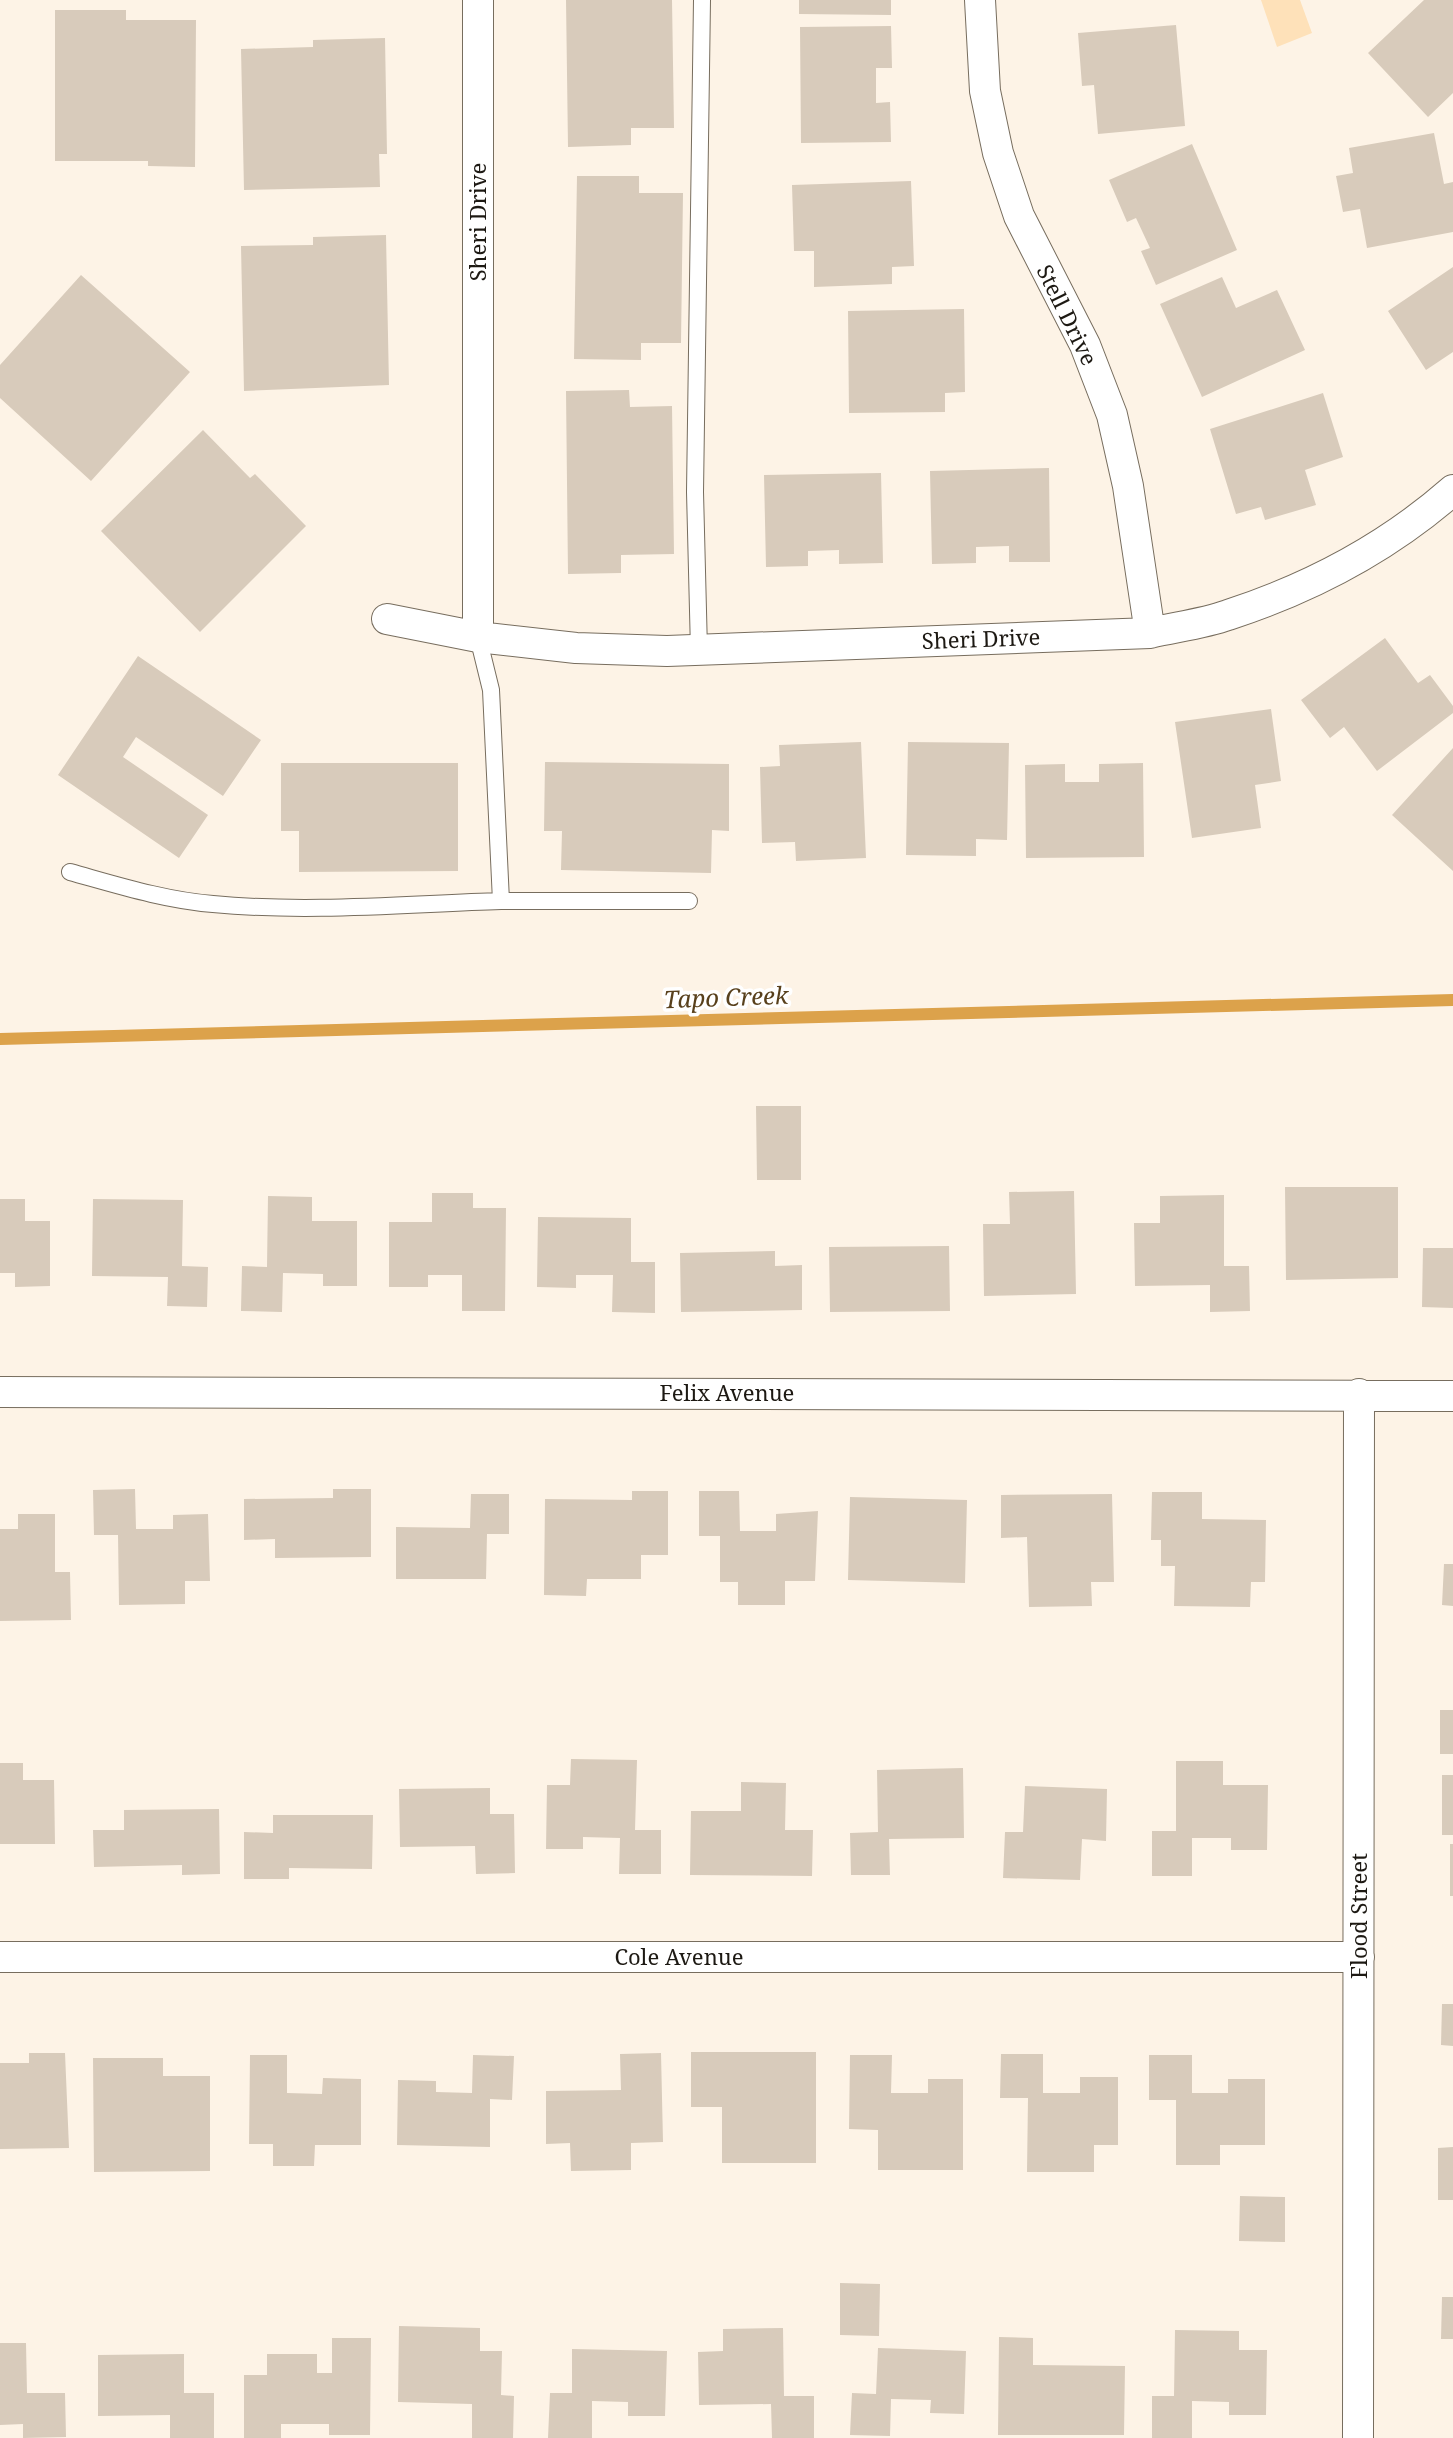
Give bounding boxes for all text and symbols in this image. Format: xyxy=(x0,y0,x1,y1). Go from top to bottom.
street label: Sheri Drive xyxy=(462,163,492,281)
street label: Stell Drive xyxy=(1031,259,1105,370)
street label: Sheri Drive xyxy=(921,621,1041,655)
water label: Tapo Creek xyxy=(663,978,790,1015)
street label: Felix Avenue xyxy=(660,1377,794,1407)
street label: Flood Street xyxy=(1343,1853,1373,1979)
street label: Cole Avenue xyxy=(614,1941,744,1971)

